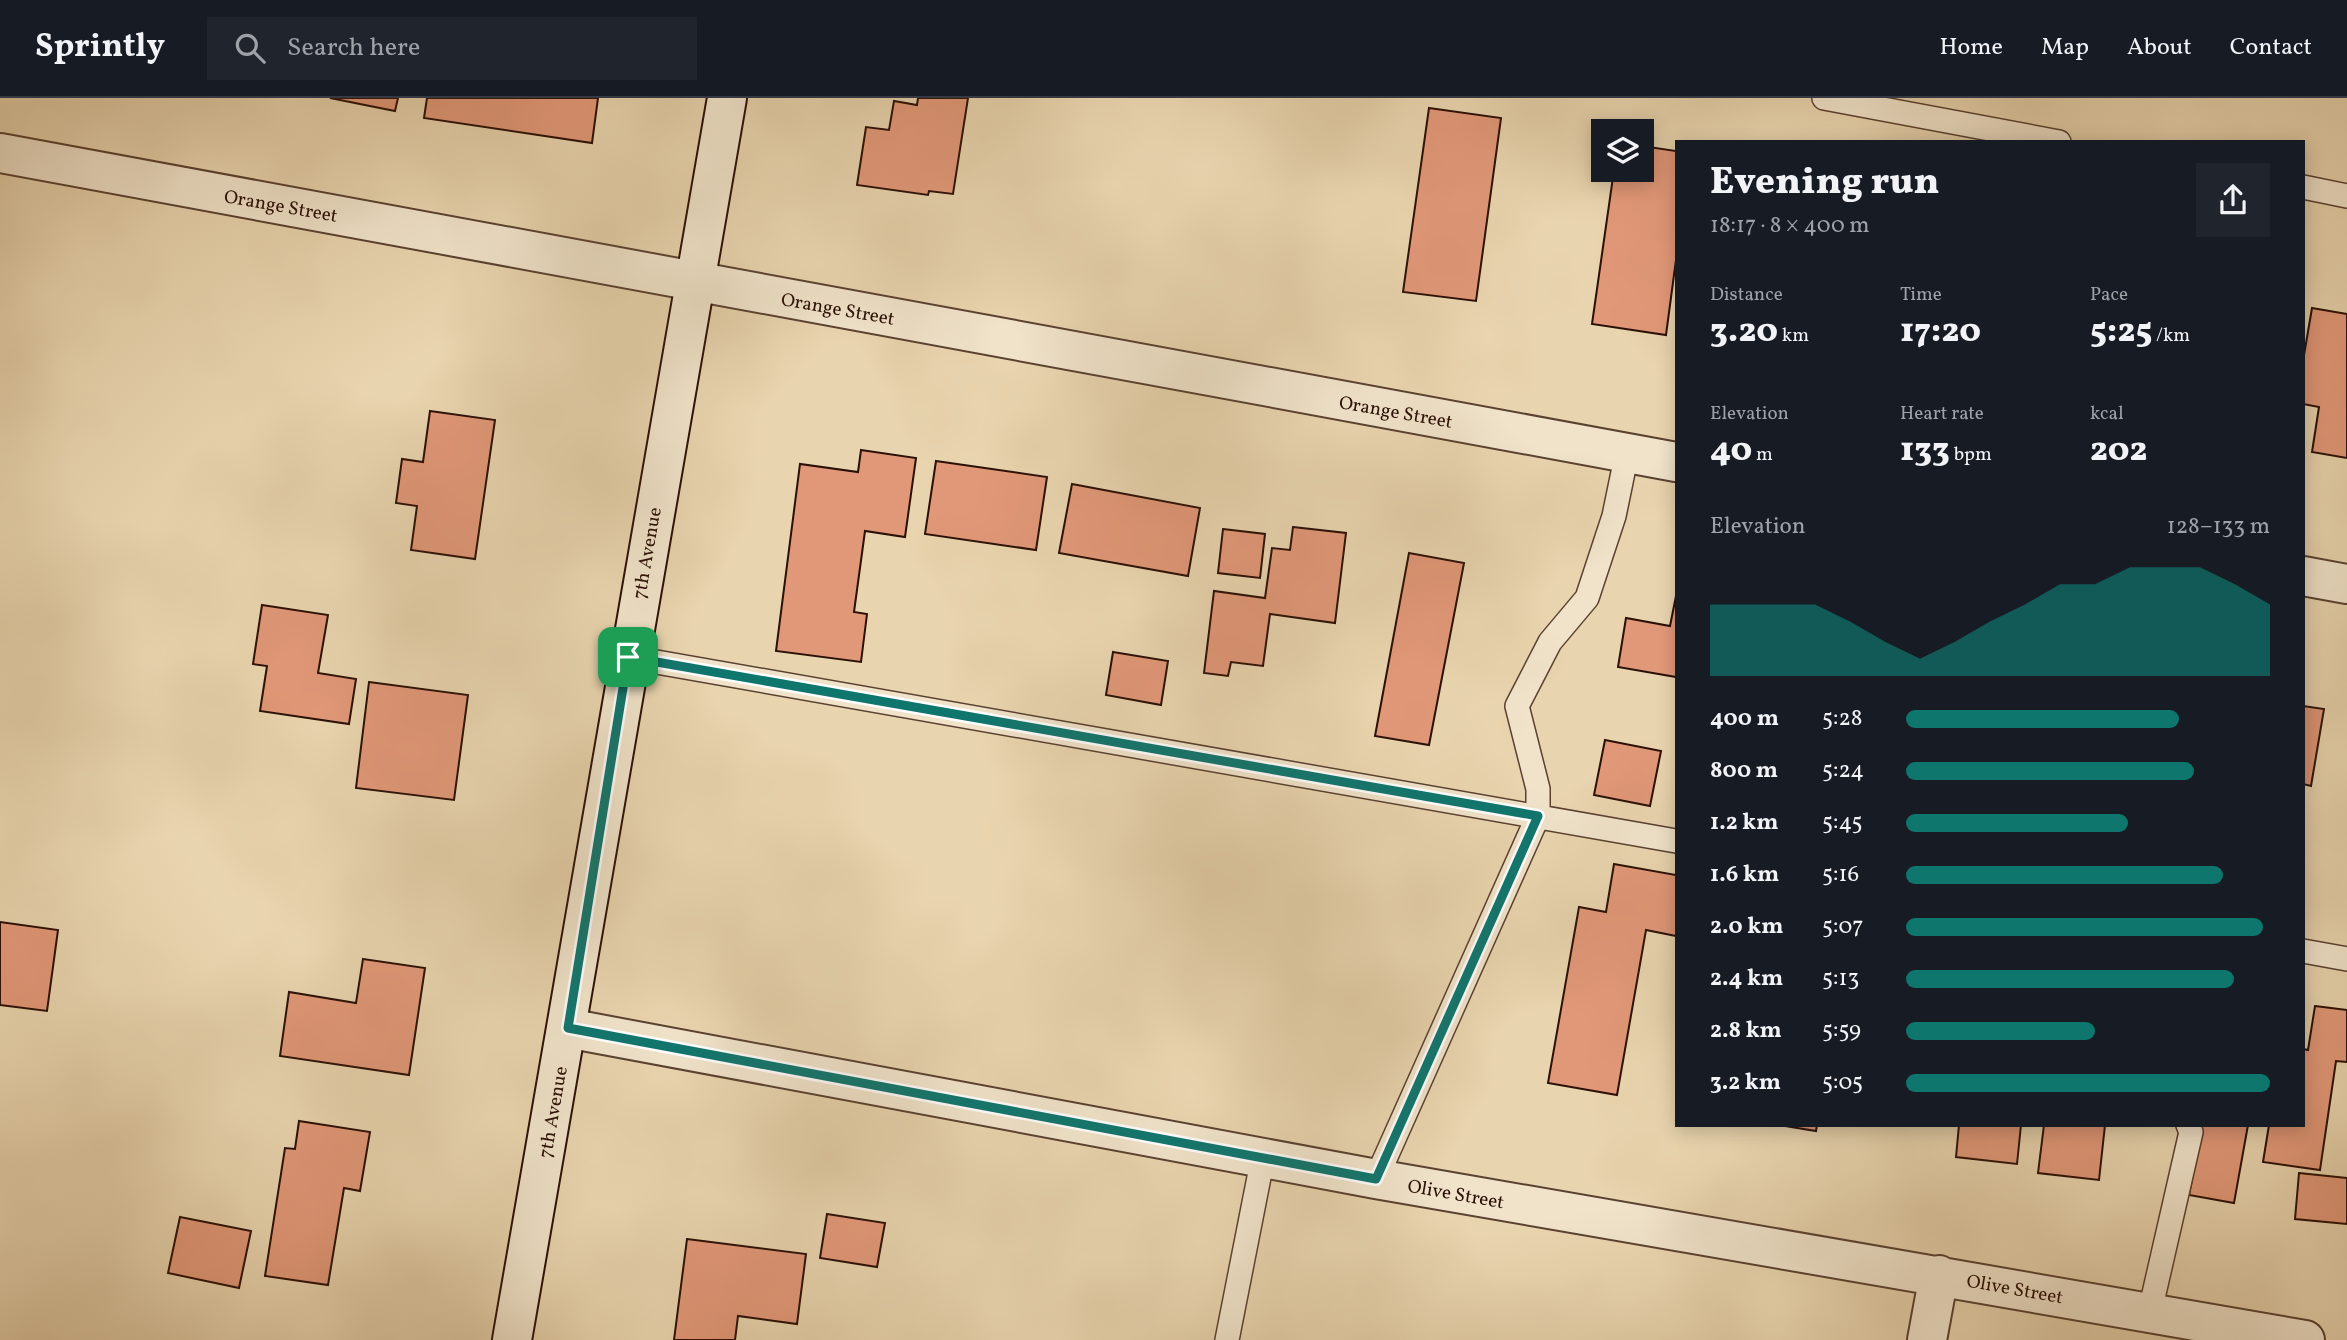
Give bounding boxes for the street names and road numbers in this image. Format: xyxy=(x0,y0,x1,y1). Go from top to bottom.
street label: Orange Street xyxy=(222,184,340,230)
street label: Orange Street xyxy=(779,287,897,333)
street label: Orange Street xyxy=(1337,390,1455,436)
street label: 7th Avenue xyxy=(627,505,669,601)
street label: 7th Avenue xyxy=(533,1064,575,1160)
street label: Olive Street xyxy=(1405,1174,1506,1216)
street label: Olive Street xyxy=(1964,1269,2065,1311)

